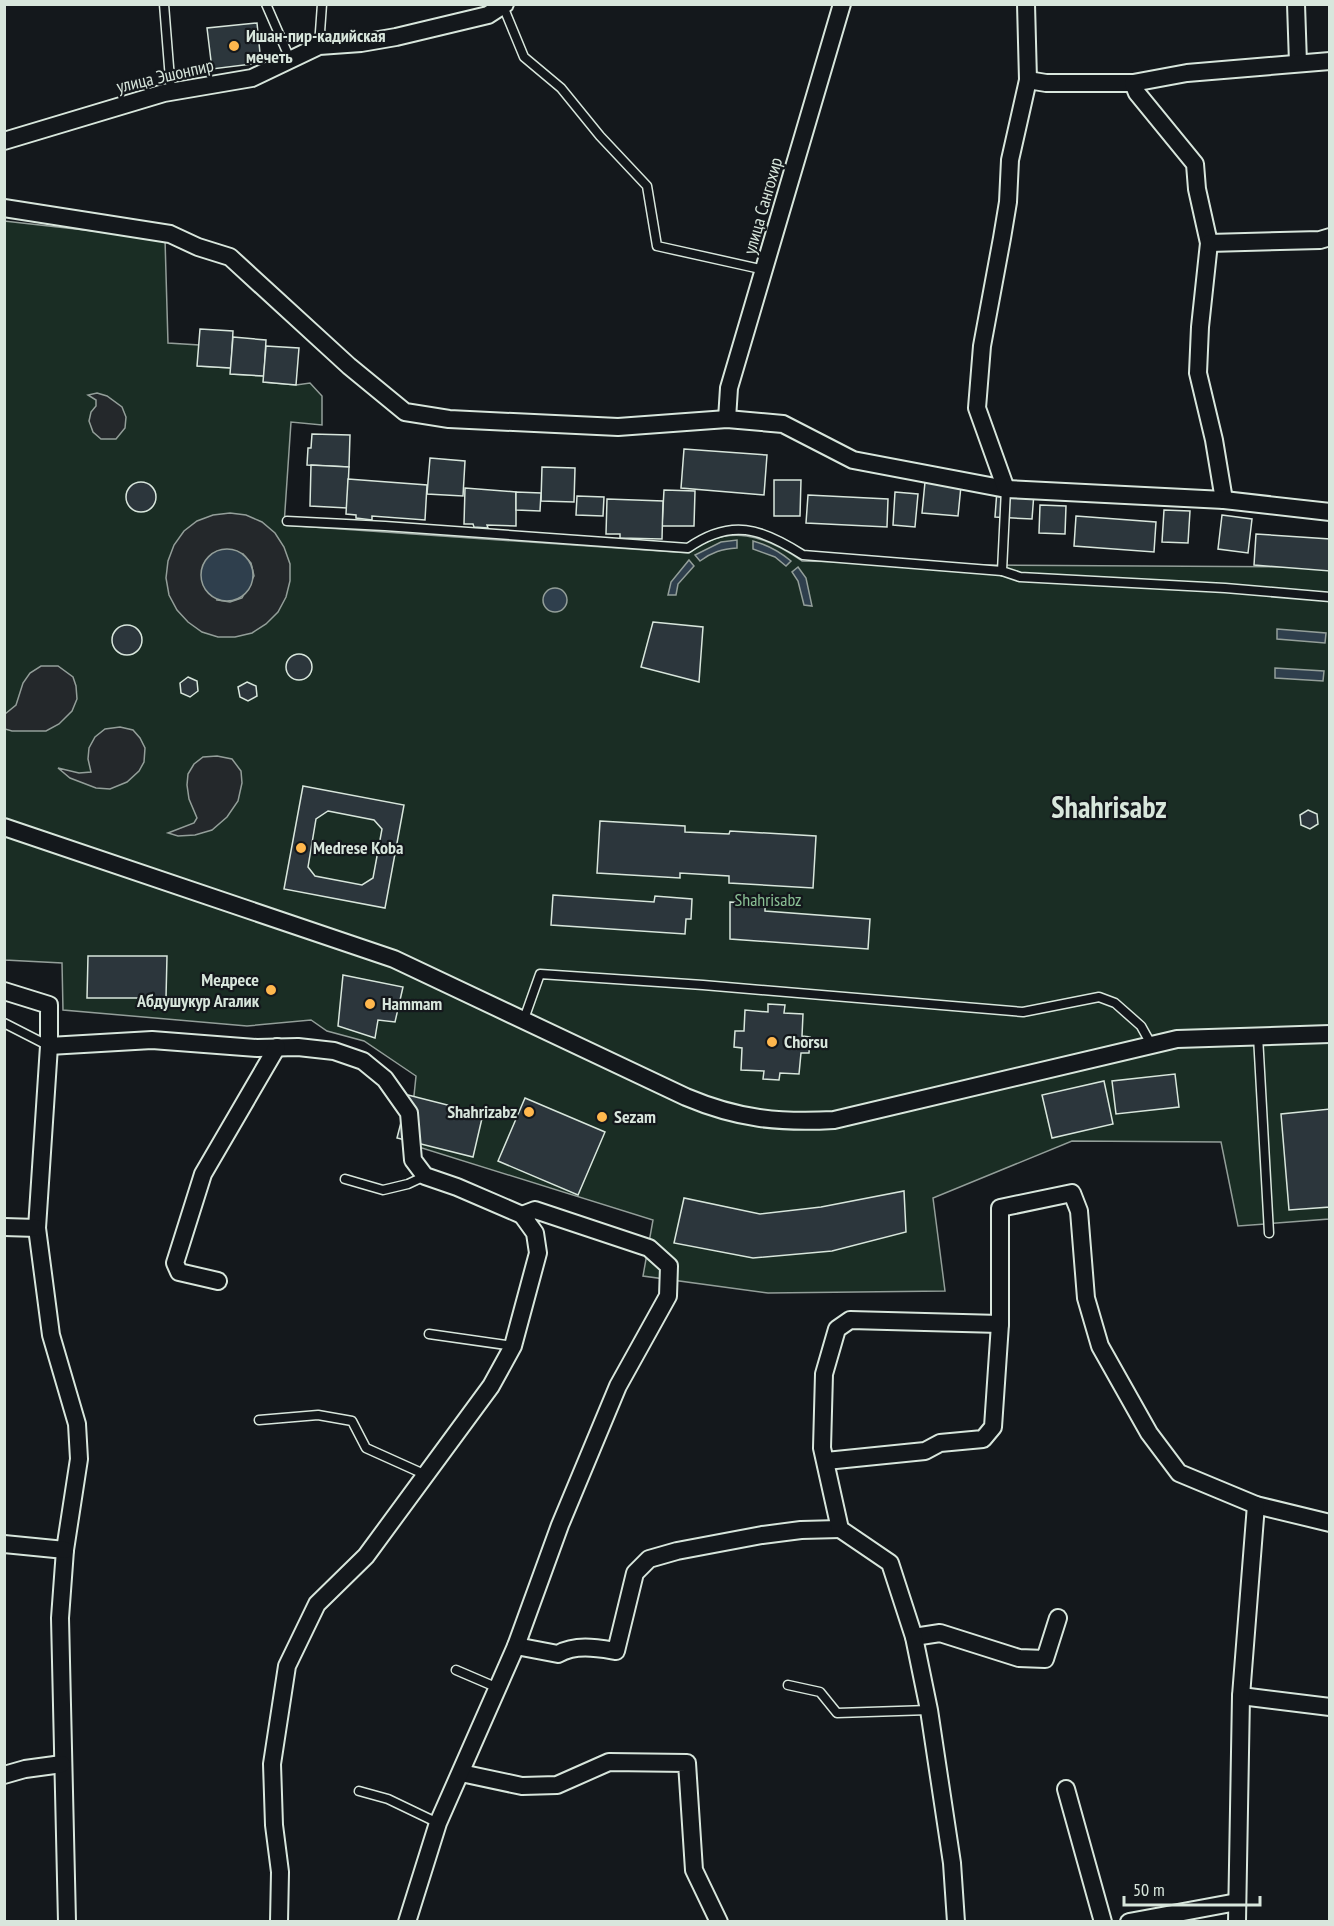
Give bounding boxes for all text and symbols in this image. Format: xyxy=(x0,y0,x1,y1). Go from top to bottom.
place label: Ишан-пир-кадийская мечеть xyxy=(246,24,386,68)
marker: Ишан-пир-кадийская мечеть xyxy=(227,39,241,53)
street label: улица Эшонпир xyxy=(114,53,216,98)
street label: улица Сангохир xyxy=(738,155,787,257)
district label: Shahrisabz xyxy=(1051,787,1167,826)
place label: Medrese Koba xyxy=(313,836,403,859)
marker: Medrese Koba xyxy=(294,841,308,855)
park label: Shahrisabz xyxy=(735,888,801,911)
place label: Медресе Абдушукур Агалик xyxy=(136,968,260,1012)
marker: Медресе Абдушукур Агалик xyxy=(264,983,278,997)
place label: Hammam xyxy=(382,992,442,1015)
marker: Hammam xyxy=(363,997,377,1011)
place label: Chorsu xyxy=(784,1030,828,1053)
marker: Chorsu xyxy=(765,1035,779,1049)
place label: Shahrizabz xyxy=(447,1100,517,1123)
marker: Shahrizabz xyxy=(522,1105,536,1119)
place label: Sezam xyxy=(614,1105,656,1128)
marker: Sezam xyxy=(595,1110,609,1124)
scale bar xyxy=(1124,1869,1260,1907)
text: 50 m xyxy=(1133,1878,1165,1901)

